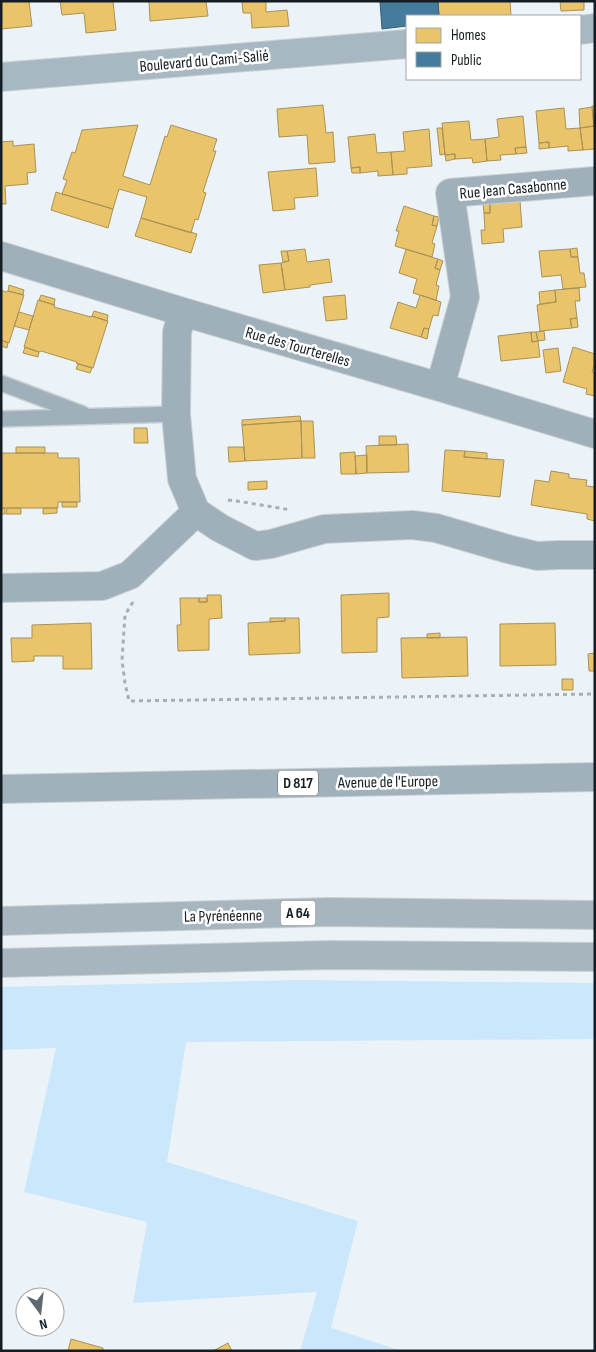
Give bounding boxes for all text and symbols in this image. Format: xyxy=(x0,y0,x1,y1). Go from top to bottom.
legend xyxy=(406,15,581,80)
text: Homes xyxy=(451,26,486,45)
street label: Boulevard du Cami-Salié xyxy=(139,46,270,77)
text: Public xyxy=(451,51,482,70)
street label: Rue Jean Casabonne xyxy=(459,175,567,204)
street label: Rue des Tourterelles xyxy=(243,323,352,372)
road number: D 817 xyxy=(278,770,318,796)
street label: Avenue de l'Europe xyxy=(337,772,438,793)
road number: A 64 xyxy=(280,900,316,926)
street label: La Pyrénéenne xyxy=(184,906,262,927)
north arrow xyxy=(15,1287,65,1337)
text: N xyxy=(37,1315,49,1333)

